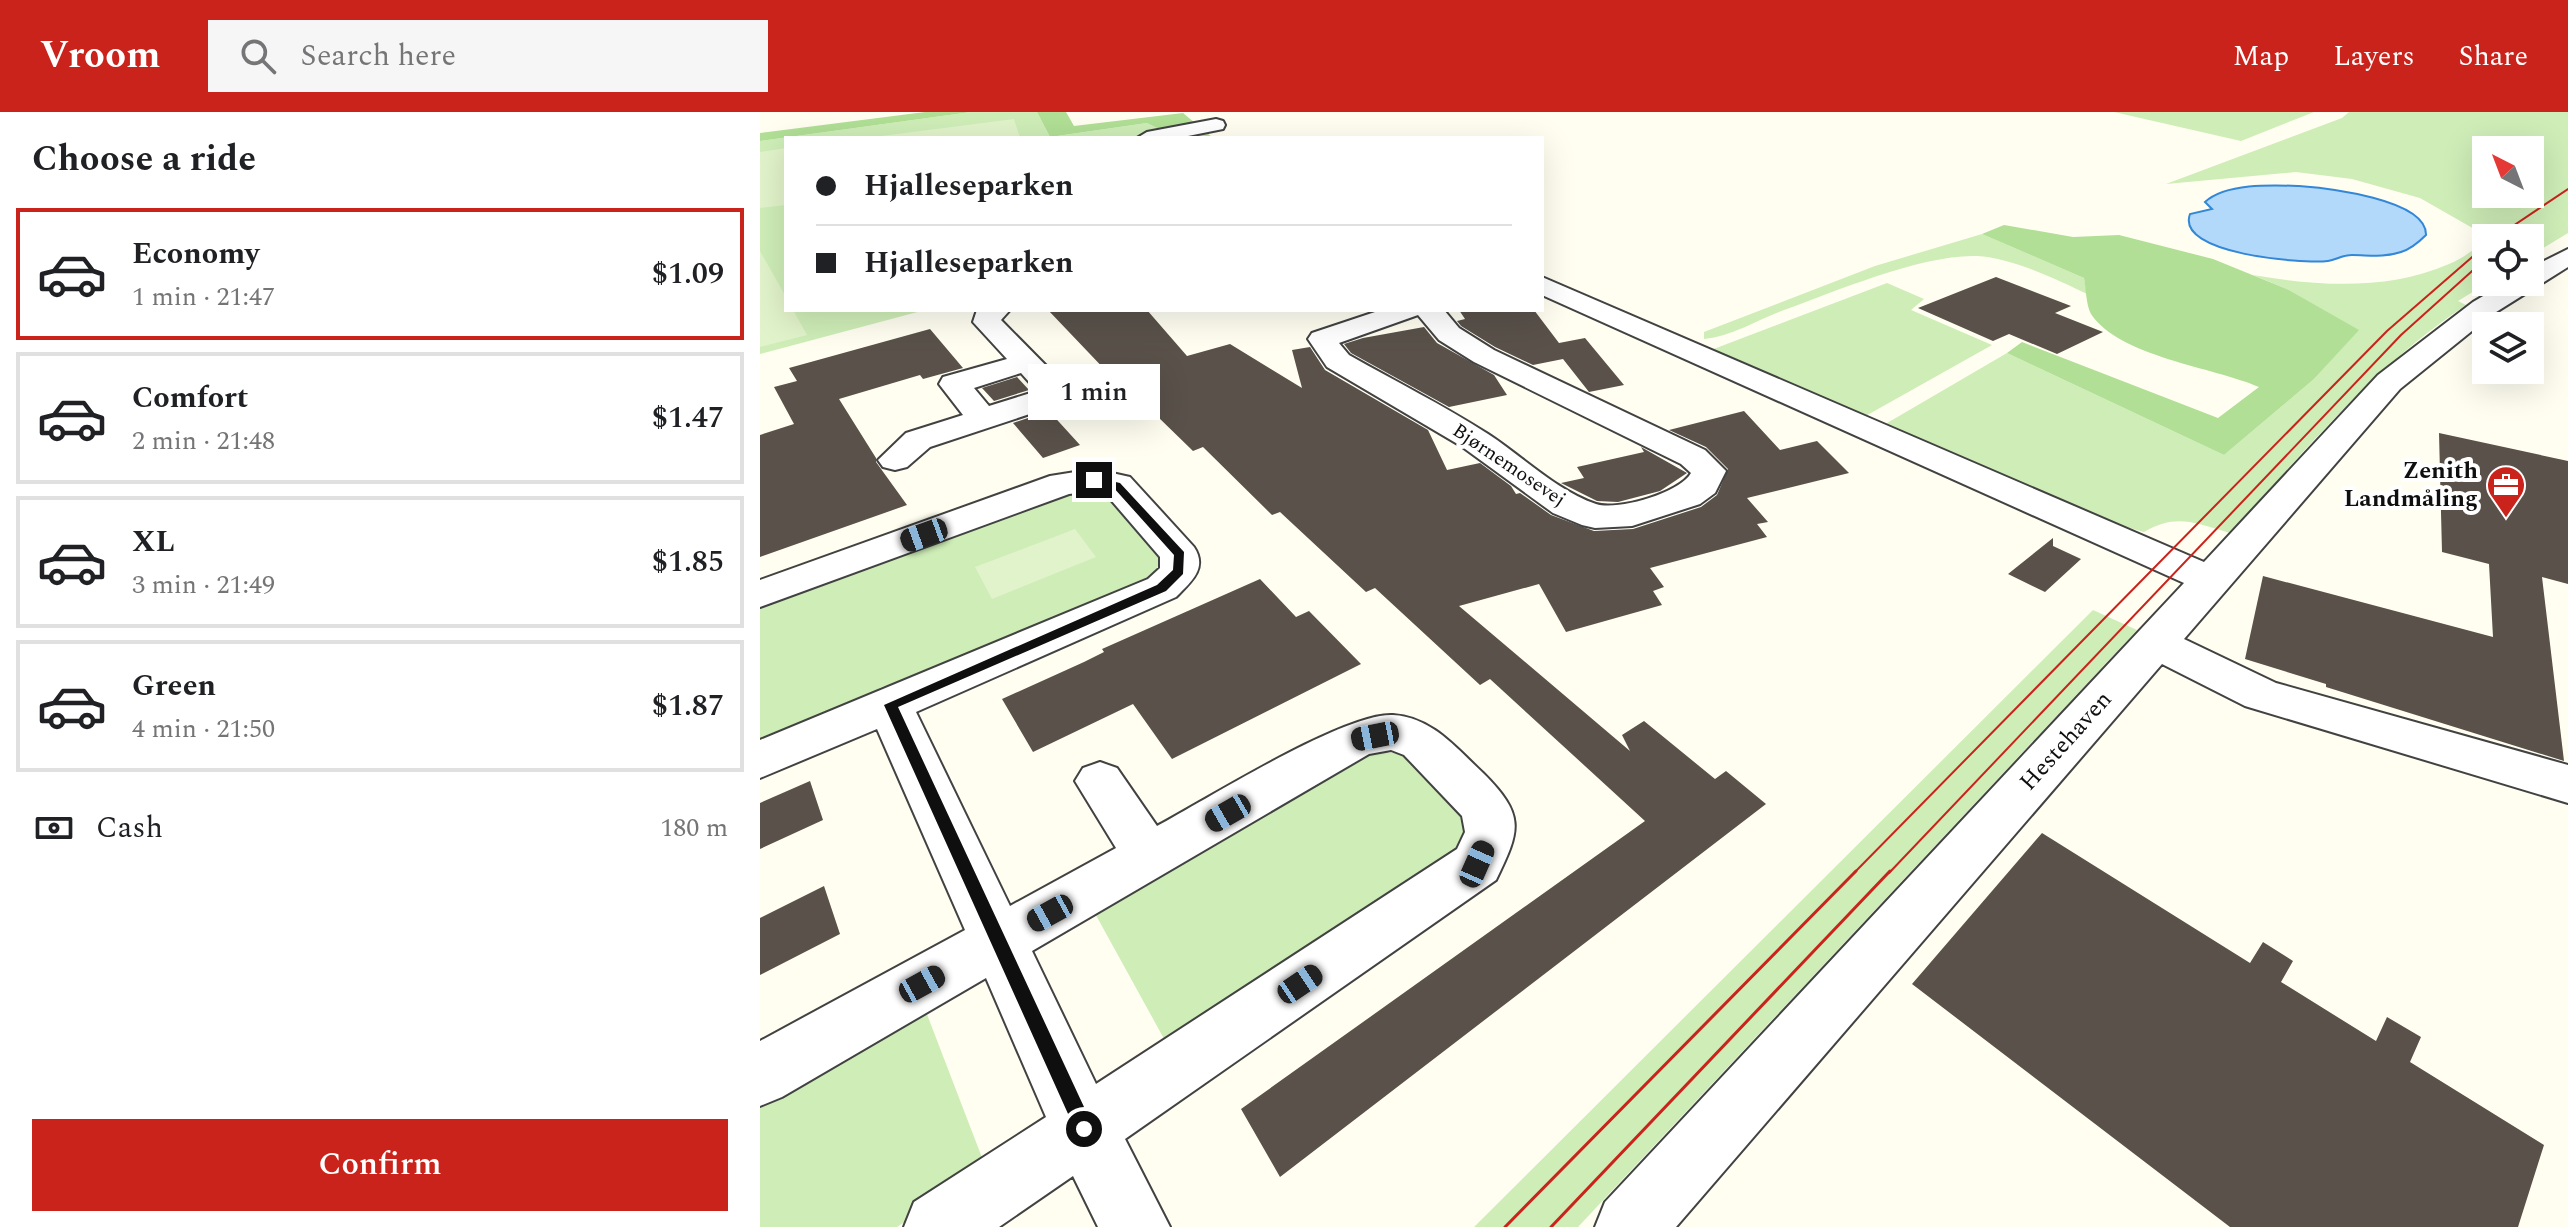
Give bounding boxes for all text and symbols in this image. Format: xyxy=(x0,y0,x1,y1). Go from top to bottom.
search box xyxy=(208,20,768,92)
text: Vroom xyxy=(40,27,160,85)
text: Search here xyxy=(300,33,456,79)
icon: search xyxy=(236,34,280,78)
text: Map xyxy=(2233,35,2289,78)
text: Layers xyxy=(2333,35,2415,78)
text: Share xyxy=(2459,35,2528,78)
text: Choose a ride xyxy=(32,132,256,187)
north arrow xyxy=(2472,136,2544,208)
map controls xyxy=(2472,136,2544,384)
text: Hjalleseparken xyxy=(864,163,1074,209)
button: locate xyxy=(2472,224,2544,296)
text: Economy xyxy=(132,231,259,277)
icon: car xyxy=(36,238,108,310)
text: Hjalleseparken xyxy=(864,240,1074,286)
text: $1.09 xyxy=(652,251,724,297)
text: 1 min · 21:47 xyxy=(132,277,275,317)
button: layers xyxy=(2472,312,2544,384)
callout: 1 min xyxy=(1028,364,1160,420)
text: 1 min xyxy=(1060,372,1128,412)
text: Comfort xyxy=(132,375,248,421)
icon: car xyxy=(36,382,108,454)
text: $1.47 xyxy=(652,395,724,441)
street label: Bjørnemosevej xyxy=(1446,416,1572,514)
text: 2 min · 21:48 xyxy=(132,421,275,461)
place label: Zenith Landmåling xyxy=(2344,453,2478,517)
route end xyxy=(1076,462,1112,498)
office icon: Zenith Landmåling xyxy=(2485,464,2527,519)
car xyxy=(897,516,951,554)
text: XL xyxy=(132,519,175,565)
icon: car xyxy=(36,526,108,598)
text: $1.85 xyxy=(652,539,724,585)
text: 3 min · 21:49 xyxy=(132,565,275,605)
text: Green xyxy=(132,663,216,709)
icon: car xyxy=(36,670,108,742)
text: $1.87 xyxy=(652,683,724,729)
street label: Hestehaven xyxy=(2011,683,2121,799)
text: 4 min · 21:50 xyxy=(132,709,275,749)
car xyxy=(1349,720,1401,752)
car xyxy=(1201,791,1255,835)
text: Cash xyxy=(96,805,163,851)
icon: cash xyxy=(32,806,76,850)
text: 180 m xyxy=(660,808,728,848)
car xyxy=(1456,837,1498,891)
car xyxy=(1023,891,1077,935)
car xyxy=(1273,961,1327,1007)
car xyxy=(895,962,949,1006)
route start xyxy=(1066,1111,1102,1147)
button: Confirm xyxy=(32,1119,728,1211)

